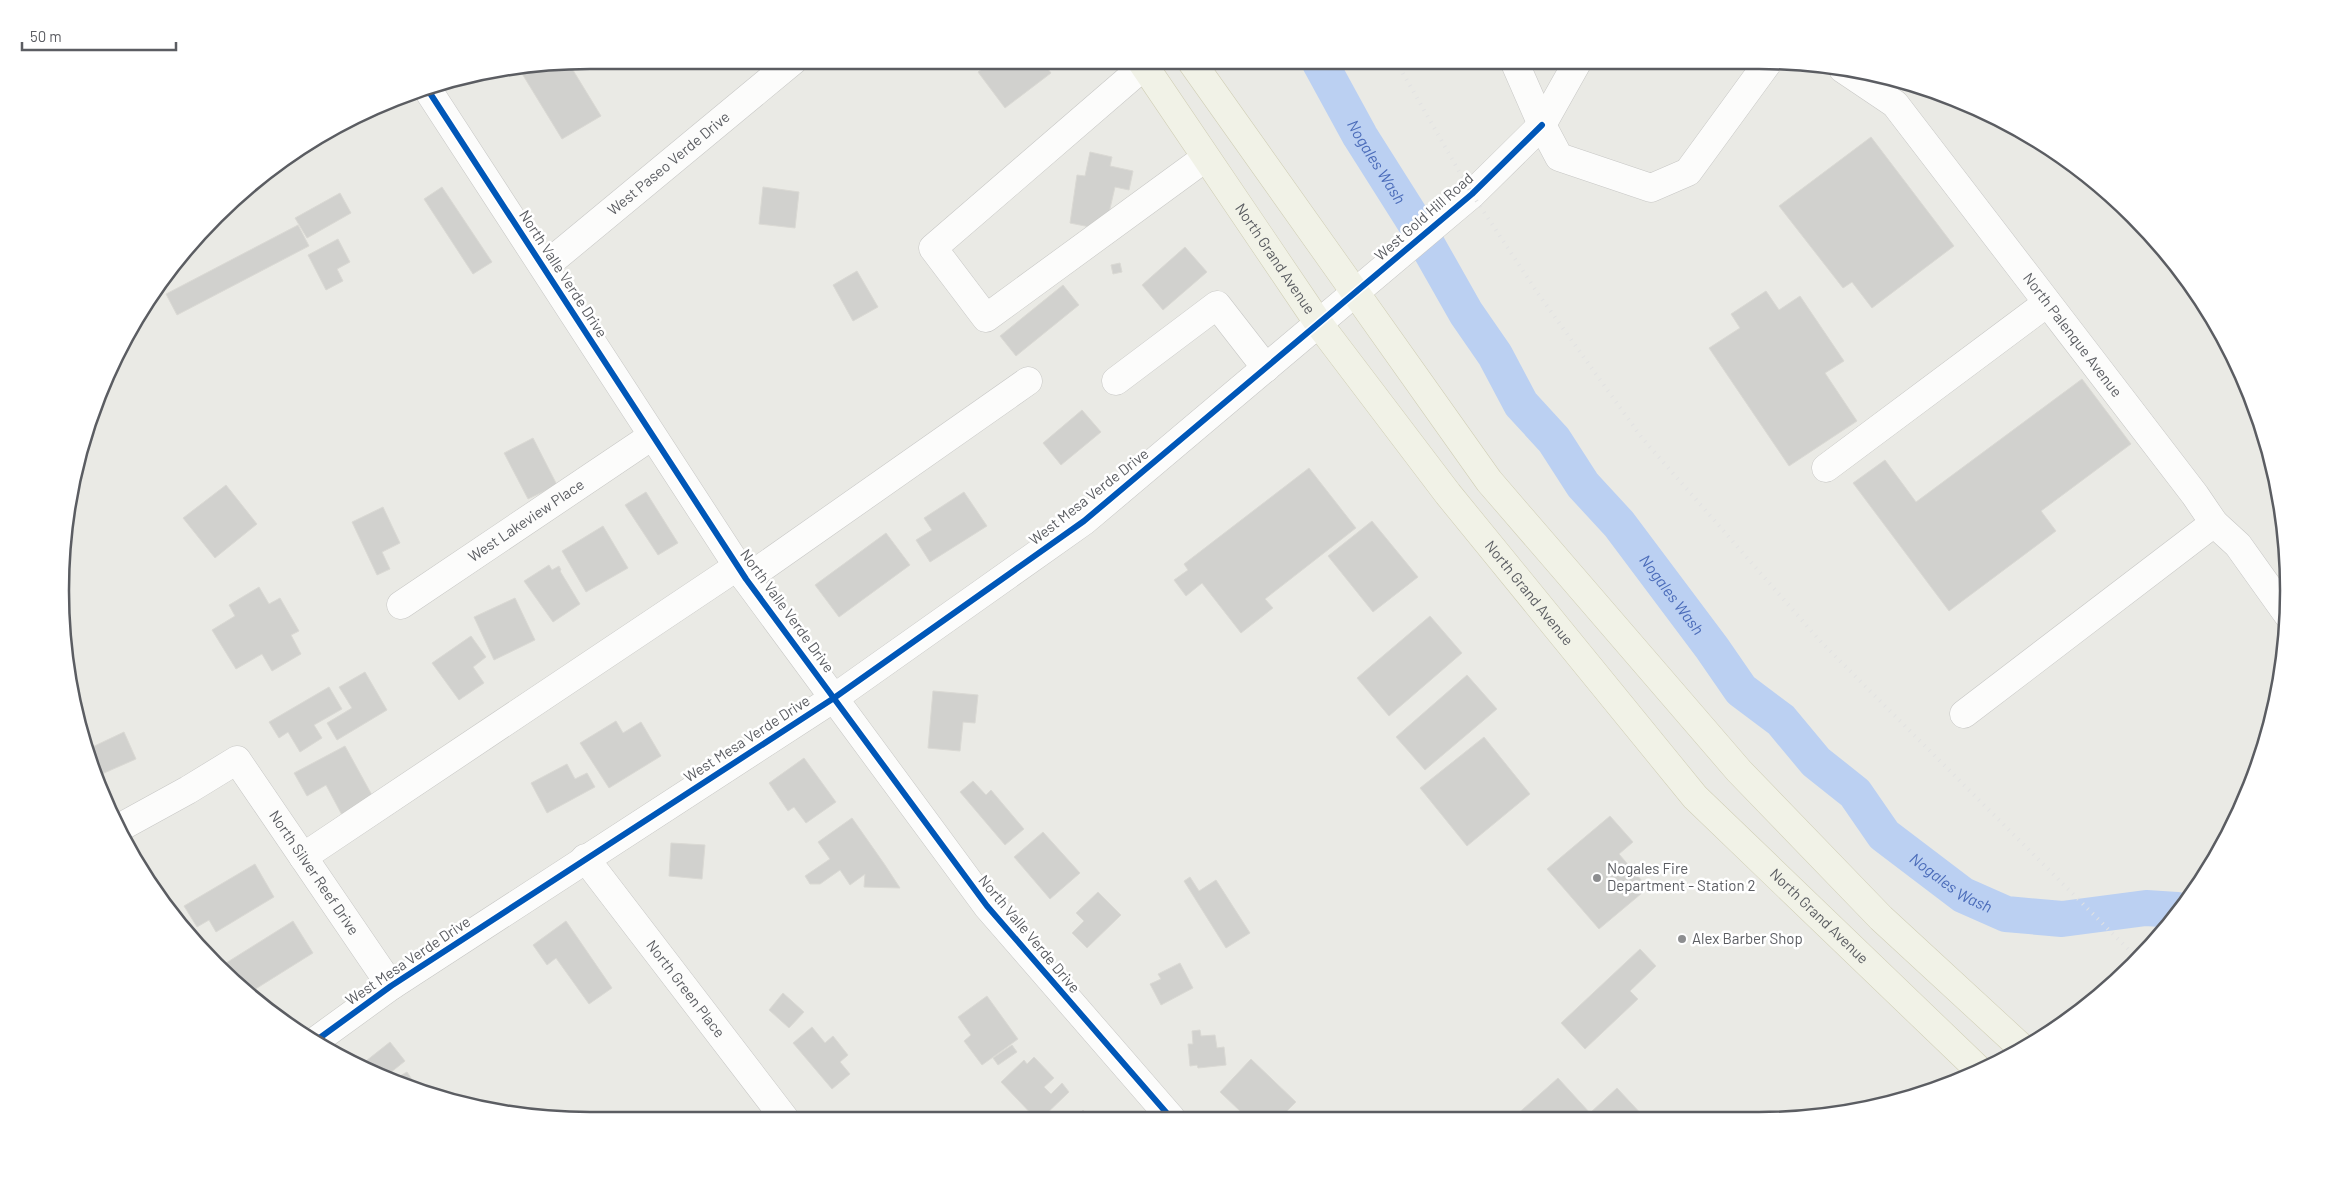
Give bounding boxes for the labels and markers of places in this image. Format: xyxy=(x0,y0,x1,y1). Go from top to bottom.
place label: Nogales Fire Department - Station 2 xyxy=(1607,859,1756,894)
marker: Nogales Fire Department - Station 2 xyxy=(1591,872,1603,884)
place label: Alex Barber Shop xyxy=(1692,929,1803,947)
marker: Alex Barber Shop xyxy=(1676,933,1688,945)

